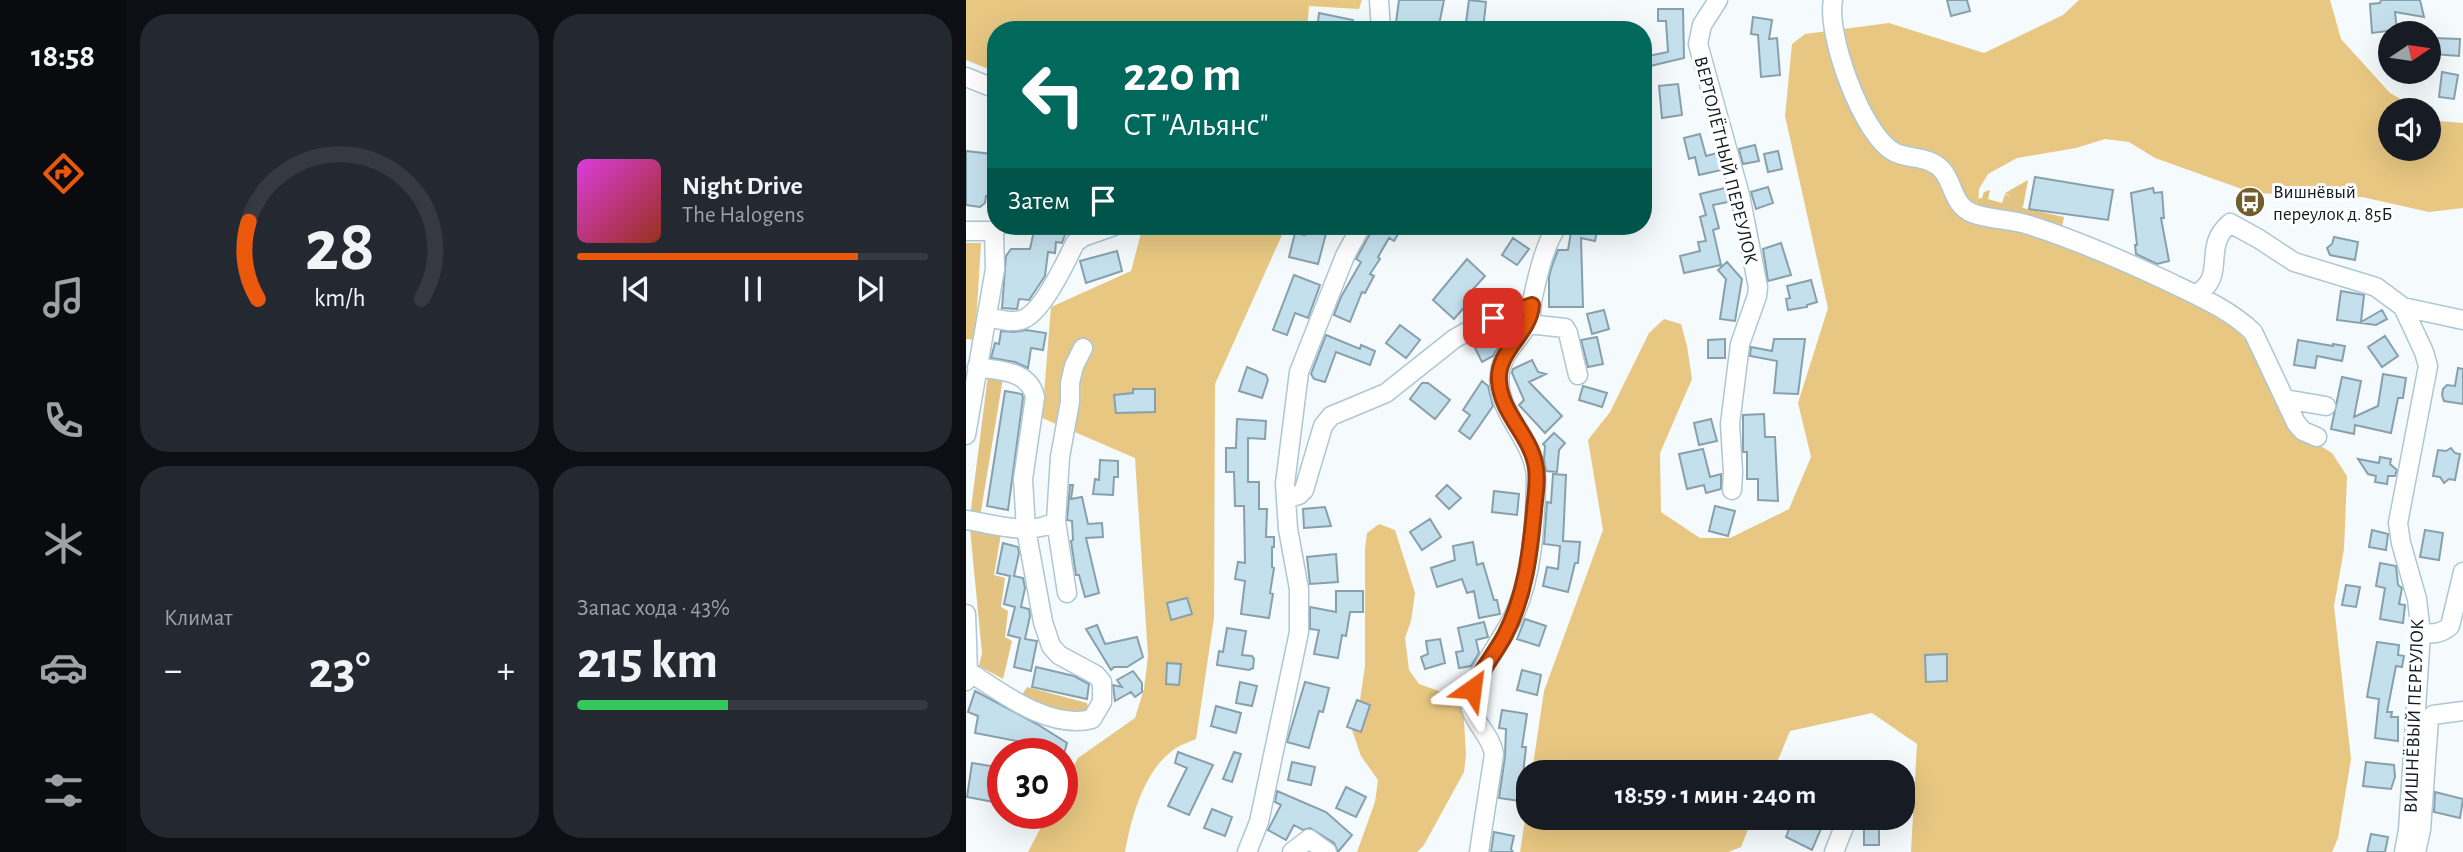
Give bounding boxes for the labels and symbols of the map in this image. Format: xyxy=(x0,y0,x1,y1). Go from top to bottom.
north arrow xyxy=(2378,21,2441,84)
street label: ВЕРТОЛЁТНЫЙ ПЕРЕУЛОК xyxy=(1690,54,1762,266)
place label: Вишнёвый переулок д. 85Б xyxy=(2273,183,2392,224)
bus stop icon: Вишнёвый переулок д. 85Б xyxy=(2233,185,2267,219)
pin xyxy=(1463,288,1523,348)
street label: ВИШНЁВЫЙ ПЕРЕУЛОК xyxy=(2401,619,2427,814)
position arrow xyxy=(1435,652,1509,726)
speed limit sign: 30 xyxy=(987,738,1078,829)

